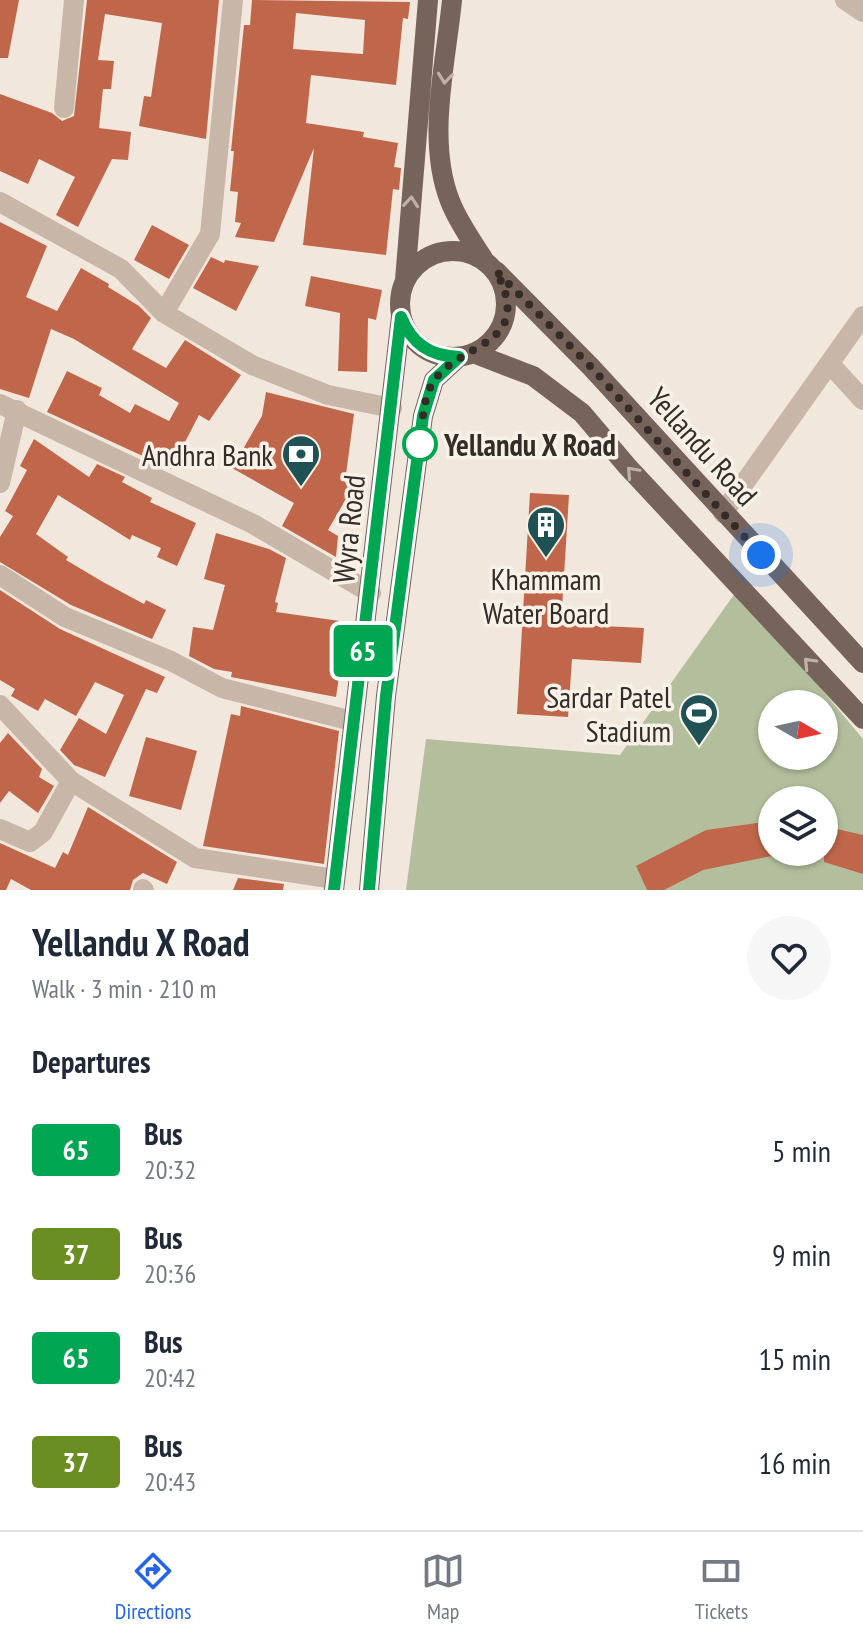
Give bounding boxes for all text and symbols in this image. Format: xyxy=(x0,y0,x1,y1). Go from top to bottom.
one-way arrow xyxy=(436,72,453,85)
one-way arrow xyxy=(403,195,420,208)
street label: Yellandu Road xyxy=(639,378,767,514)
place label: Yellandu X Road xyxy=(443,425,616,464)
marker: Yellandu X Road xyxy=(403,427,437,461)
bank icon: Andhra Bank xyxy=(280,433,322,488)
place label: Andhra Bank xyxy=(142,435,273,474)
one-way arrow xyxy=(628,467,642,482)
street label: Wyra Road xyxy=(323,473,373,585)
building icon: Khammam Water Board xyxy=(525,504,567,559)
your location xyxy=(741,535,781,575)
place label: Khammam Water Board xyxy=(483,559,609,632)
line badge: 65 xyxy=(327,625,399,677)
text: 65 xyxy=(350,632,376,669)
one-way arrow xyxy=(804,658,818,673)
place label: Sardar Patel Stadium xyxy=(546,677,671,750)
north arrow xyxy=(758,690,838,770)
map controls xyxy=(758,690,838,866)
sports icon: Sardar Patel Stadium xyxy=(678,692,720,747)
button: layers xyxy=(758,786,838,866)
button: heart xyxy=(747,916,831,1000)
text: Yellandu X Road xyxy=(32,917,250,966)
text: Walk · 3 min · 210 m xyxy=(32,972,216,1005)
text: Departures xyxy=(32,1042,150,1081)
text: Bus xyxy=(144,1114,183,1153)
text: 65 xyxy=(63,1131,89,1168)
text: 5 min xyxy=(772,1131,831,1170)
text: 20:32 xyxy=(144,1153,196,1186)
text: Bus xyxy=(144,1218,183,1257)
text: 37 xyxy=(63,1235,89,1272)
text: 9 min xyxy=(772,1235,831,1274)
text: 20:36 xyxy=(144,1257,196,1290)
text: Bus xyxy=(144,1322,183,1361)
text: 65 xyxy=(63,1339,89,1376)
text: 15 min xyxy=(758,1339,831,1378)
text: 20:42 xyxy=(144,1361,196,1394)
text: Bus xyxy=(144,1426,183,1465)
text: 37 xyxy=(63,1443,89,1480)
text: 16 min xyxy=(758,1443,831,1482)
text: 20:43 xyxy=(144,1465,196,1498)
tab: Directions xyxy=(115,1549,191,1625)
tab: Map xyxy=(421,1549,465,1625)
tab: Tickets xyxy=(695,1549,748,1625)

